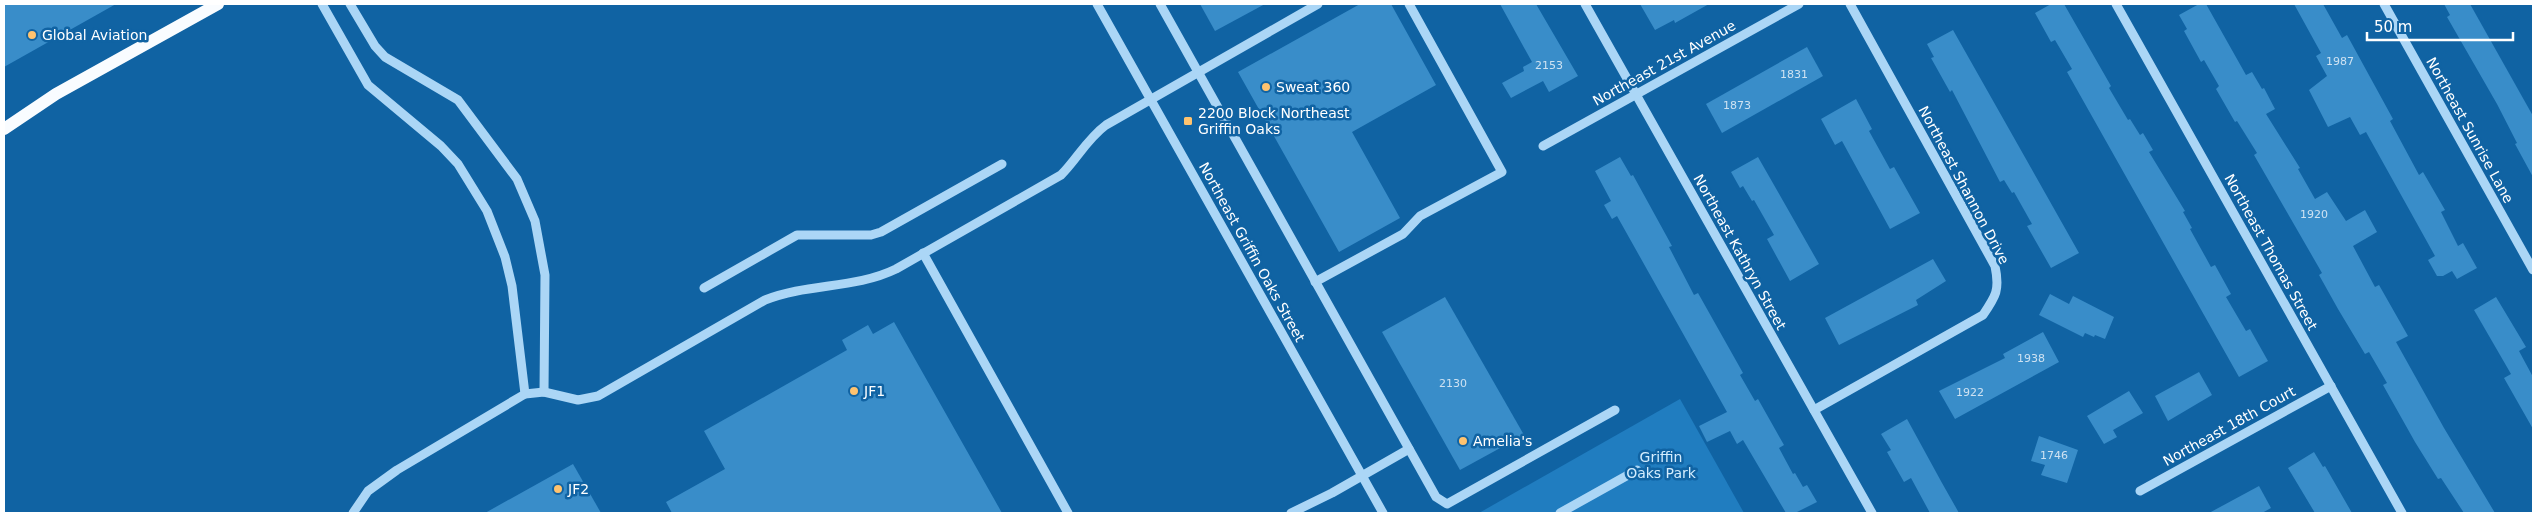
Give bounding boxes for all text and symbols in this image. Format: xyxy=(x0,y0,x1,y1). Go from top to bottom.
scale bar xyxy=(2367,10,2513,42)
street label: Northeast 21st Avenue xyxy=(1590,17,1738,109)
text: 50 m xyxy=(2374,18,2412,36)
place label: Global Aviation xyxy=(42,27,147,43)
marker: Global Aviation xyxy=(26,29,38,41)
street label: Northeast Sunrise Lane xyxy=(2423,54,2517,206)
house number: 1987 xyxy=(2326,55,2354,68)
house number: 2153 xyxy=(1535,59,1563,72)
house number: 1831 xyxy=(1780,68,1808,81)
place label: Sweat 360 xyxy=(1276,79,1350,95)
marker: Sweat 360 xyxy=(1260,81,1272,93)
house number: 1873 xyxy=(1723,99,1751,112)
street label: Northeast Shannon Drive xyxy=(1915,103,2013,267)
place label: 2200 Block Northeast Griffin Oaks xyxy=(1198,105,1350,137)
marker: 2200 Block Northeast Griffin Oaks xyxy=(1182,115,1194,127)
street label: Northeast Griffin Oaks Street xyxy=(1196,159,1308,345)
street label: Northeast Kathryn Street xyxy=(1690,171,1790,333)
street label: Northeast Thomas Street xyxy=(2221,171,2321,333)
house number: 1920 xyxy=(2300,208,2328,221)
house number: 1938 xyxy=(2017,352,2045,365)
house number: 2130 xyxy=(1439,377,1467,390)
place label: JF1 xyxy=(863,383,885,399)
street label: Northeast 18th Court xyxy=(2160,383,2298,469)
marker: JF1 xyxy=(848,385,860,397)
house number: 1922 xyxy=(1956,386,1984,399)
place label: Amelia's xyxy=(1473,433,1532,449)
marker: Amelia's xyxy=(1457,435,1469,447)
park label: Griffin Oaks Park xyxy=(1626,449,1697,481)
house number: 1746 xyxy=(2040,449,2068,462)
place label: JF2 xyxy=(567,481,589,497)
marker: JF2 xyxy=(552,483,564,495)

